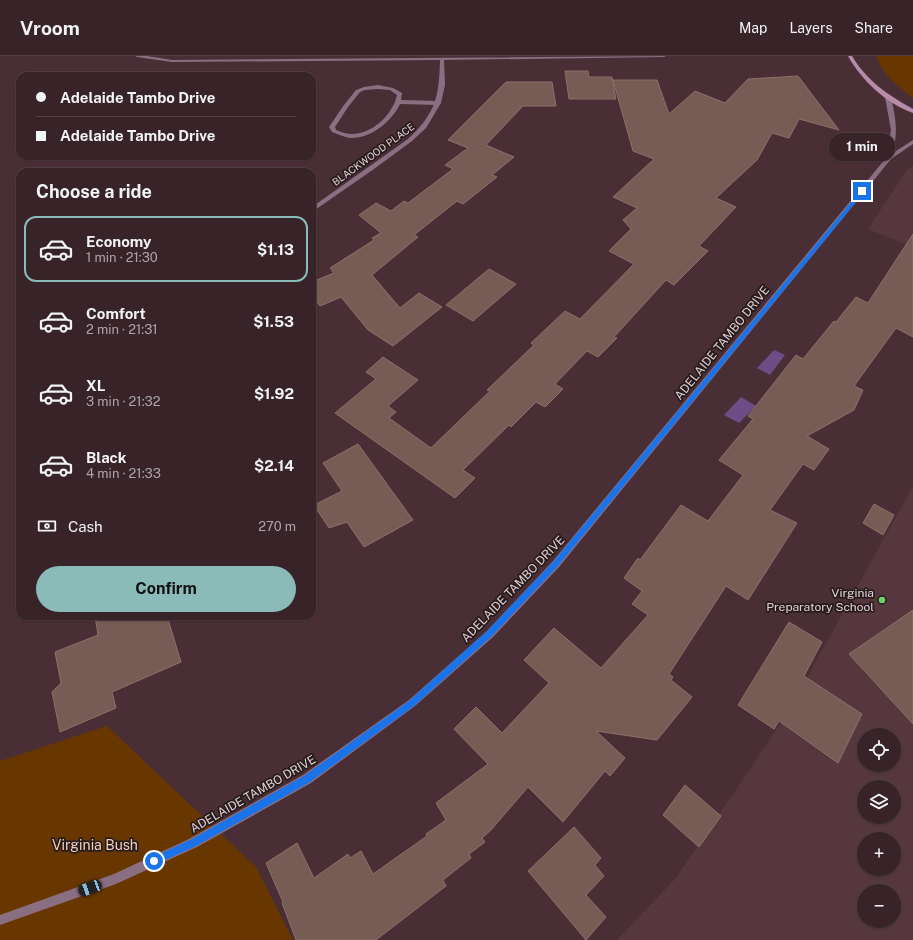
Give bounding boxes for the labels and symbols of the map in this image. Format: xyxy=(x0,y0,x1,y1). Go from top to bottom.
street label: BLACKWOOD PLACE xyxy=(330,120,416,188)
callout: 1 min xyxy=(829,133,895,161)
route end xyxy=(853,182,871,200)
street label: ADELAIDE TAMBO DRIVE xyxy=(672,283,772,403)
street label: ADELAIDE TAMBO DRIVE xyxy=(459,533,567,645)
place label: Virginia Preparatory School xyxy=(766,586,874,614)
marker: Virginia Preparatory School xyxy=(877,595,887,605)
street label: ADELAIDE TAMBO DRIVE xyxy=(188,752,318,836)
park label: Virginia Bush xyxy=(52,837,138,853)
route start xyxy=(145,852,163,870)
car xyxy=(77,878,103,898)

